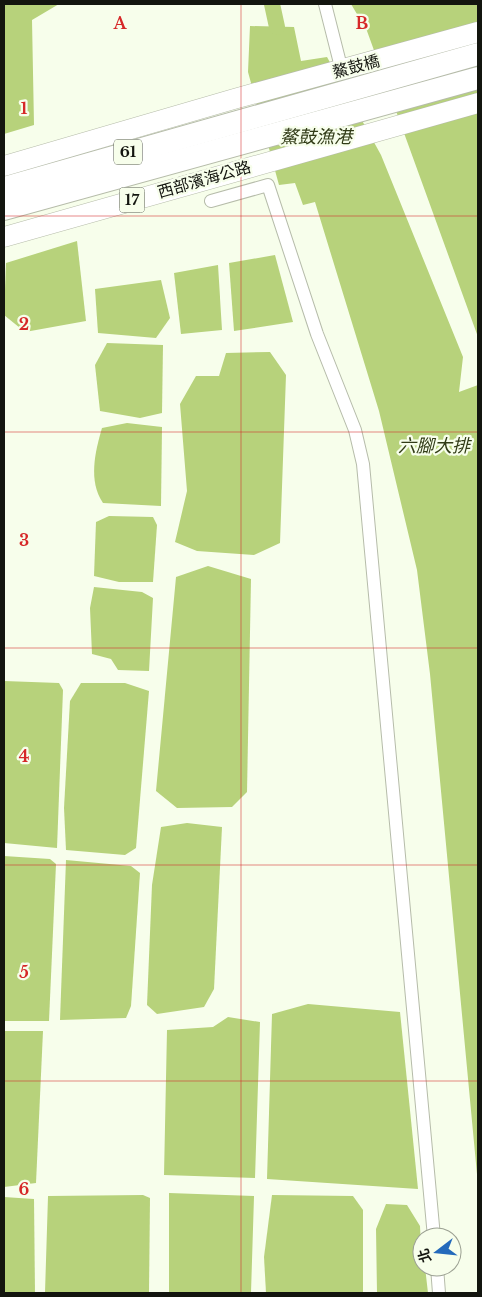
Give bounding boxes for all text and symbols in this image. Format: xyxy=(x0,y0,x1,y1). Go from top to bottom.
text: A xyxy=(113,13,128,33)
text: B xyxy=(356,13,369,33)
street label: 鰲鼓橋 xyxy=(330,50,382,82)
text: 1 xyxy=(21,98,28,118)
water label: 鰲鼓漁港 xyxy=(280,126,355,148)
road number: 61 xyxy=(114,140,142,164)
street label: 西部濱海公路 xyxy=(155,156,253,202)
road number: 17 xyxy=(120,188,144,212)
text: 2 xyxy=(19,314,29,334)
water label: 六腳大排 xyxy=(398,435,472,457)
text: 3 xyxy=(19,530,29,550)
text: 4 xyxy=(19,746,29,766)
text: 5 xyxy=(19,962,29,982)
text: 6 xyxy=(19,1179,30,1199)
north arrow xyxy=(412,1227,462,1277)
text: 北 xyxy=(414,1246,435,1265)

